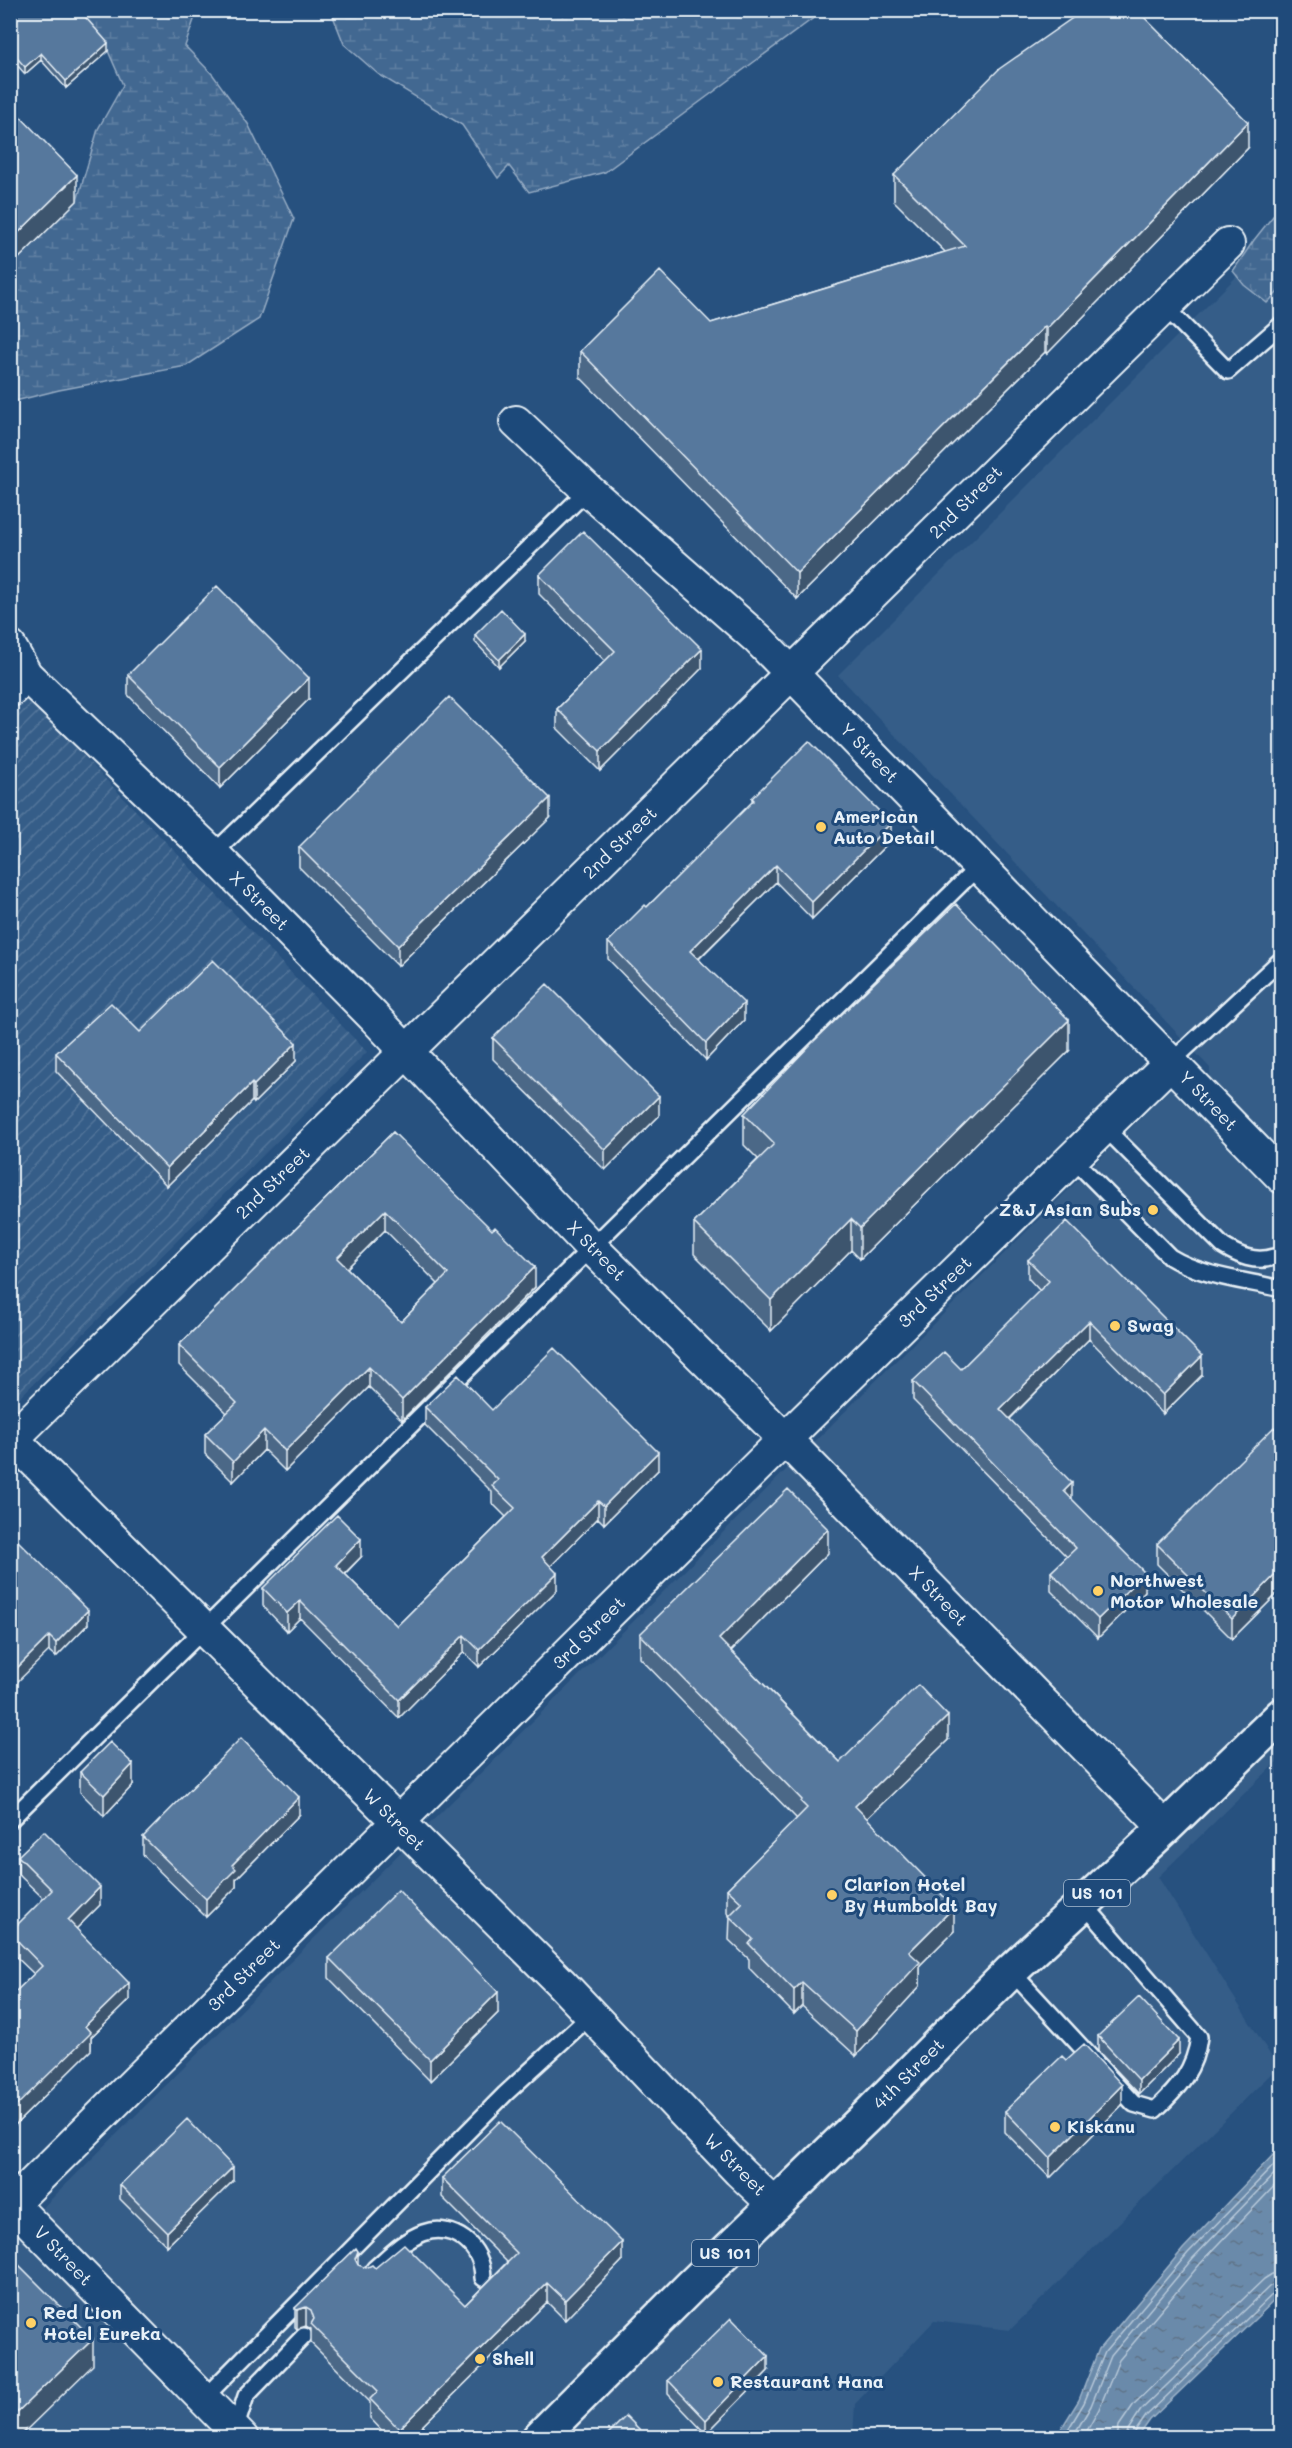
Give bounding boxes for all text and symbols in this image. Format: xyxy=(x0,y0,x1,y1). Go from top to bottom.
street label: 2nd Street xyxy=(923,459,1007,543)
street label: Y Street xyxy=(835,717,904,788)
street label: 2nd Street xyxy=(577,801,662,884)
place label: American Auto Detail xyxy=(833,804,935,849)
marker: American Auto Detail xyxy=(814,820,828,834)
street label: X Street xyxy=(225,865,295,935)
street label: Y Street xyxy=(1174,1065,1243,1136)
street label: 2nd Street xyxy=(230,1141,315,1224)
place label: Z&J Asian Subs xyxy=(999,1197,1141,1221)
marker: Z&J Asian Subs xyxy=(1146,1203,1160,1217)
street label: X Street xyxy=(562,1215,631,1286)
street label: 3rd Street xyxy=(892,1250,976,1333)
place label: Swag xyxy=(1127,1313,1174,1337)
marker: Swag xyxy=(1108,1319,1122,1333)
street label: X Street xyxy=(904,1560,973,1631)
place label: Northwest Motor Wholesale xyxy=(1110,1568,1259,1613)
marker: Northwest Motor Wholesale xyxy=(1091,1584,1105,1598)
street label: 3rd Street xyxy=(547,1591,630,1674)
street label: W Street xyxy=(358,1783,431,1856)
place label: Clarion Hotel By Humboldt Bay xyxy=(844,1872,998,1917)
road number: US 101 xyxy=(1064,1880,1130,1906)
marker: Clarion Hotel By Humboldt Bay xyxy=(825,1888,839,1902)
street label: 3rd Street xyxy=(202,1933,285,2016)
street label: 4th Street xyxy=(867,2032,949,2114)
place label: Kiskanu xyxy=(1067,2114,1135,2138)
marker: Kiskanu xyxy=(1048,2120,1062,2134)
street label: W Street xyxy=(699,2128,772,2201)
street label: V Street xyxy=(29,2220,98,2290)
road number: US 101 xyxy=(692,2240,758,2266)
place label: Red Lion Hotel Eureka xyxy=(43,2300,161,2345)
marker: Red Lion Hotel Eureka xyxy=(24,2316,38,2330)
place label: Shell xyxy=(492,2346,534,2370)
marker: Shell xyxy=(473,2352,487,2366)
place label: Restaurant Hana xyxy=(730,2369,884,2393)
marker: Restaurant Hana xyxy=(711,2375,725,2389)

